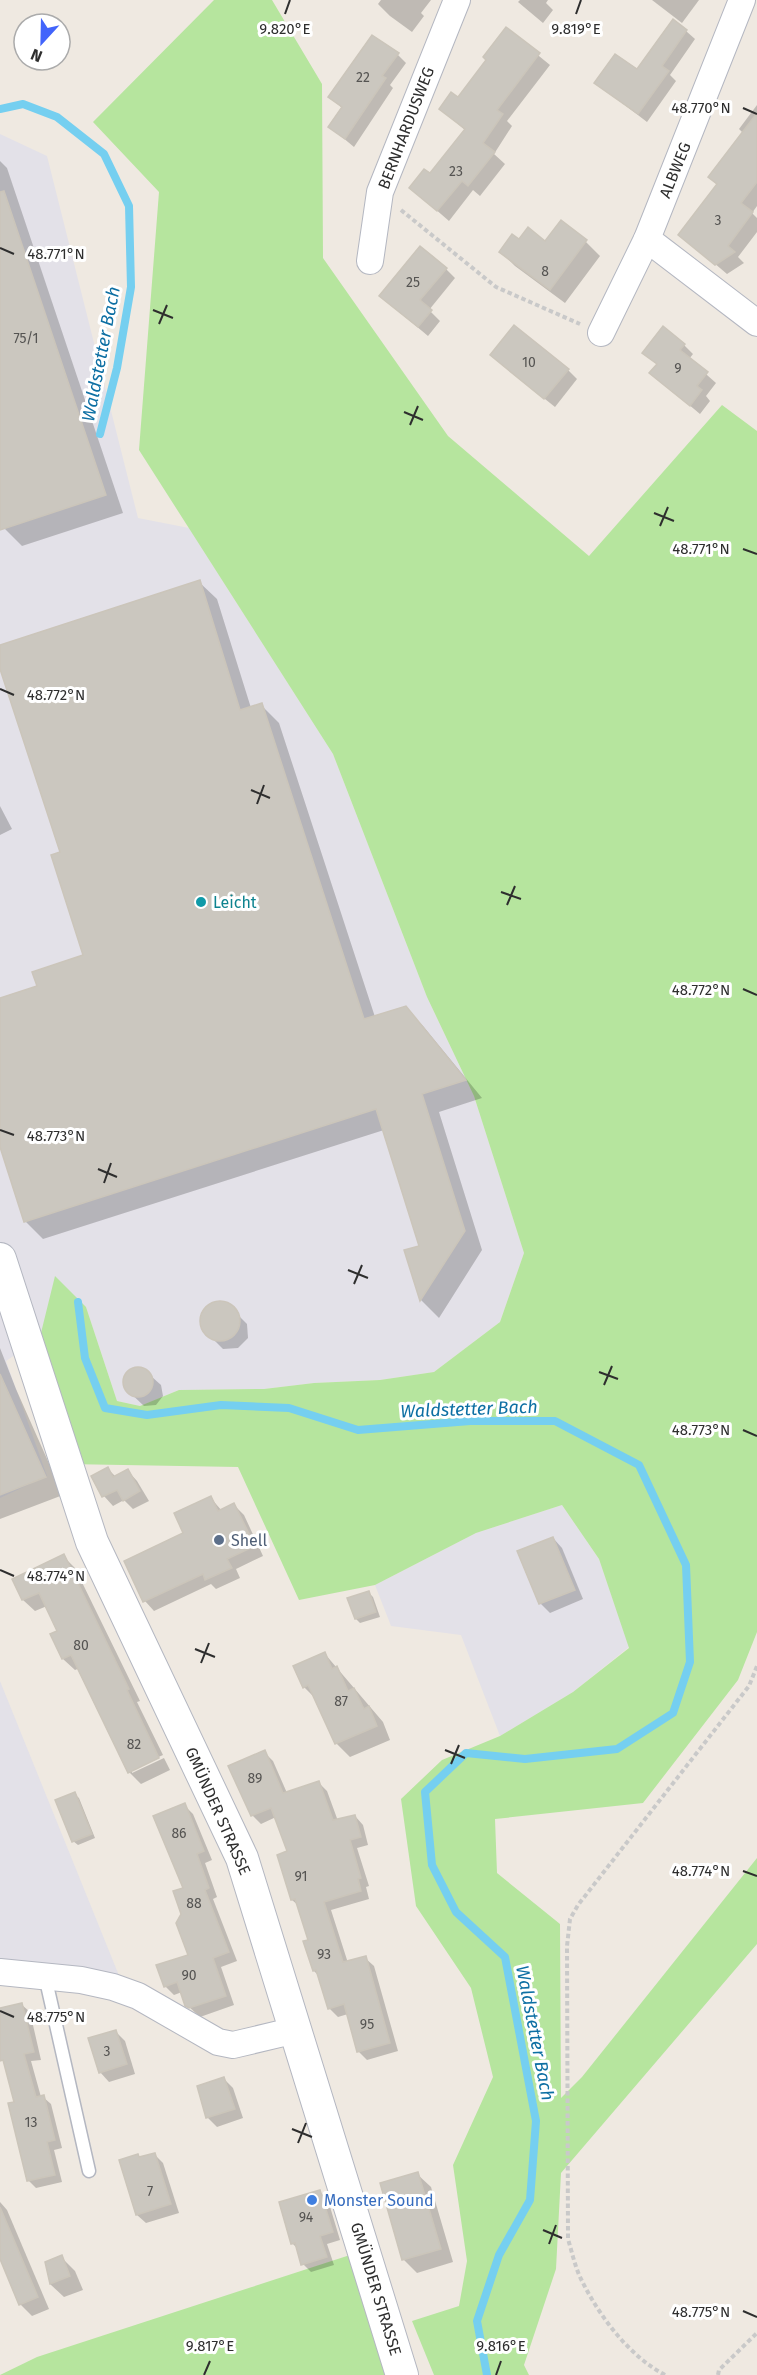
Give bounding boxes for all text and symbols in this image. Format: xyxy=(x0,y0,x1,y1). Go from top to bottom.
north arrow xyxy=(12,12,72,72)
text: 9.820°E xyxy=(259,20,311,38)
text: 9.819°E xyxy=(551,20,601,38)
text: N xyxy=(28,45,45,66)
street label: BERNHARDUSWEG xyxy=(374,64,438,192)
house number: 22 xyxy=(356,69,370,86)
text: 48.770°N xyxy=(671,99,731,117)
street label: ALBWEG xyxy=(655,139,695,201)
house number: 23 xyxy=(449,163,463,180)
house number: 3 xyxy=(715,212,722,229)
text: 48.771°N xyxy=(27,245,85,263)
house number: 8 xyxy=(541,263,549,280)
house number: 25 xyxy=(406,274,420,291)
water label: Waldstetter Bach xyxy=(77,284,125,424)
house number: 75/1 xyxy=(13,330,39,347)
house number: 10 xyxy=(522,354,536,371)
house number: 9 xyxy=(674,360,682,377)
text: 48.771°N xyxy=(672,540,730,558)
text: 48.772°N xyxy=(27,686,85,704)
place label: Leicht xyxy=(213,893,257,912)
marker: Leicht xyxy=(194,895,208,909)
text: 48.772°N xyxy=(672,981,730,999)
text: 48.773°N xyxy=(27,1127,85,1145)
water label: Waldstetter Bach xyxy=(400,1396,538,1422)
text: 48.773°N xyxy=(672,1421,730,1439)
place label: Shell xyxy=(231,1531,268,1550)
marker: Shell xyxy=(212,1533,226,1547)
text: 48.774°N xyxy=(27,1567,85,1585)
house number: 80 xyxy=(73,1637,89,1654)
house number: 87 xyxy=(334,1693,348,1710)
house number: 82 xyxy=(127,1736,141,1753)
street label: GMÜNDER STRASSE xyxy=(181,1744,255,1878)
house number: 89 xyxy=(248,1770,262,1787)
house number: 86 xyxy=(171,1825,187,1842)
text: 48.774°N xyxy=(672,1862,730,1880)
house number: 91 xyxy=(294,1868,308,1885)
house number: 88 xyxy=(186,1895,202,1912)
house number: 93 xyxy=(317,1946,331,1963)
water label: Waldstetter Bach xyxy=(511,1963,559,2103)
house number: 90 xyxy=(181,1967,197,1984)
text: 48.775°N xyxy=(27,2008,85,2026)
house number: 95 xyxy=(360,2016,374,2033)
house number: 3 xyxy=(104,2043,111,2060)
house number: 13 xyxy=(24,2114,38,2131)
house number: 7 xyxy=(147,2183,153,2200)
place label: Monster Sound xyxy=(324,2191,434,2210)
marker: Monster Sound xyxy=(305,2193,319,2207)
house number: 94 xyxy=(299,2209,314,2226)
street label: GMÜNDER STRASSE xyxy=(347,2220,405,2358)
text: 48.775°N xyxy=(672,2303,730,2321)
text: 9.817°E xyxy=(186,2337,234,2355)
text: 9.816°E xyxy=(476,2337,526,2355)

